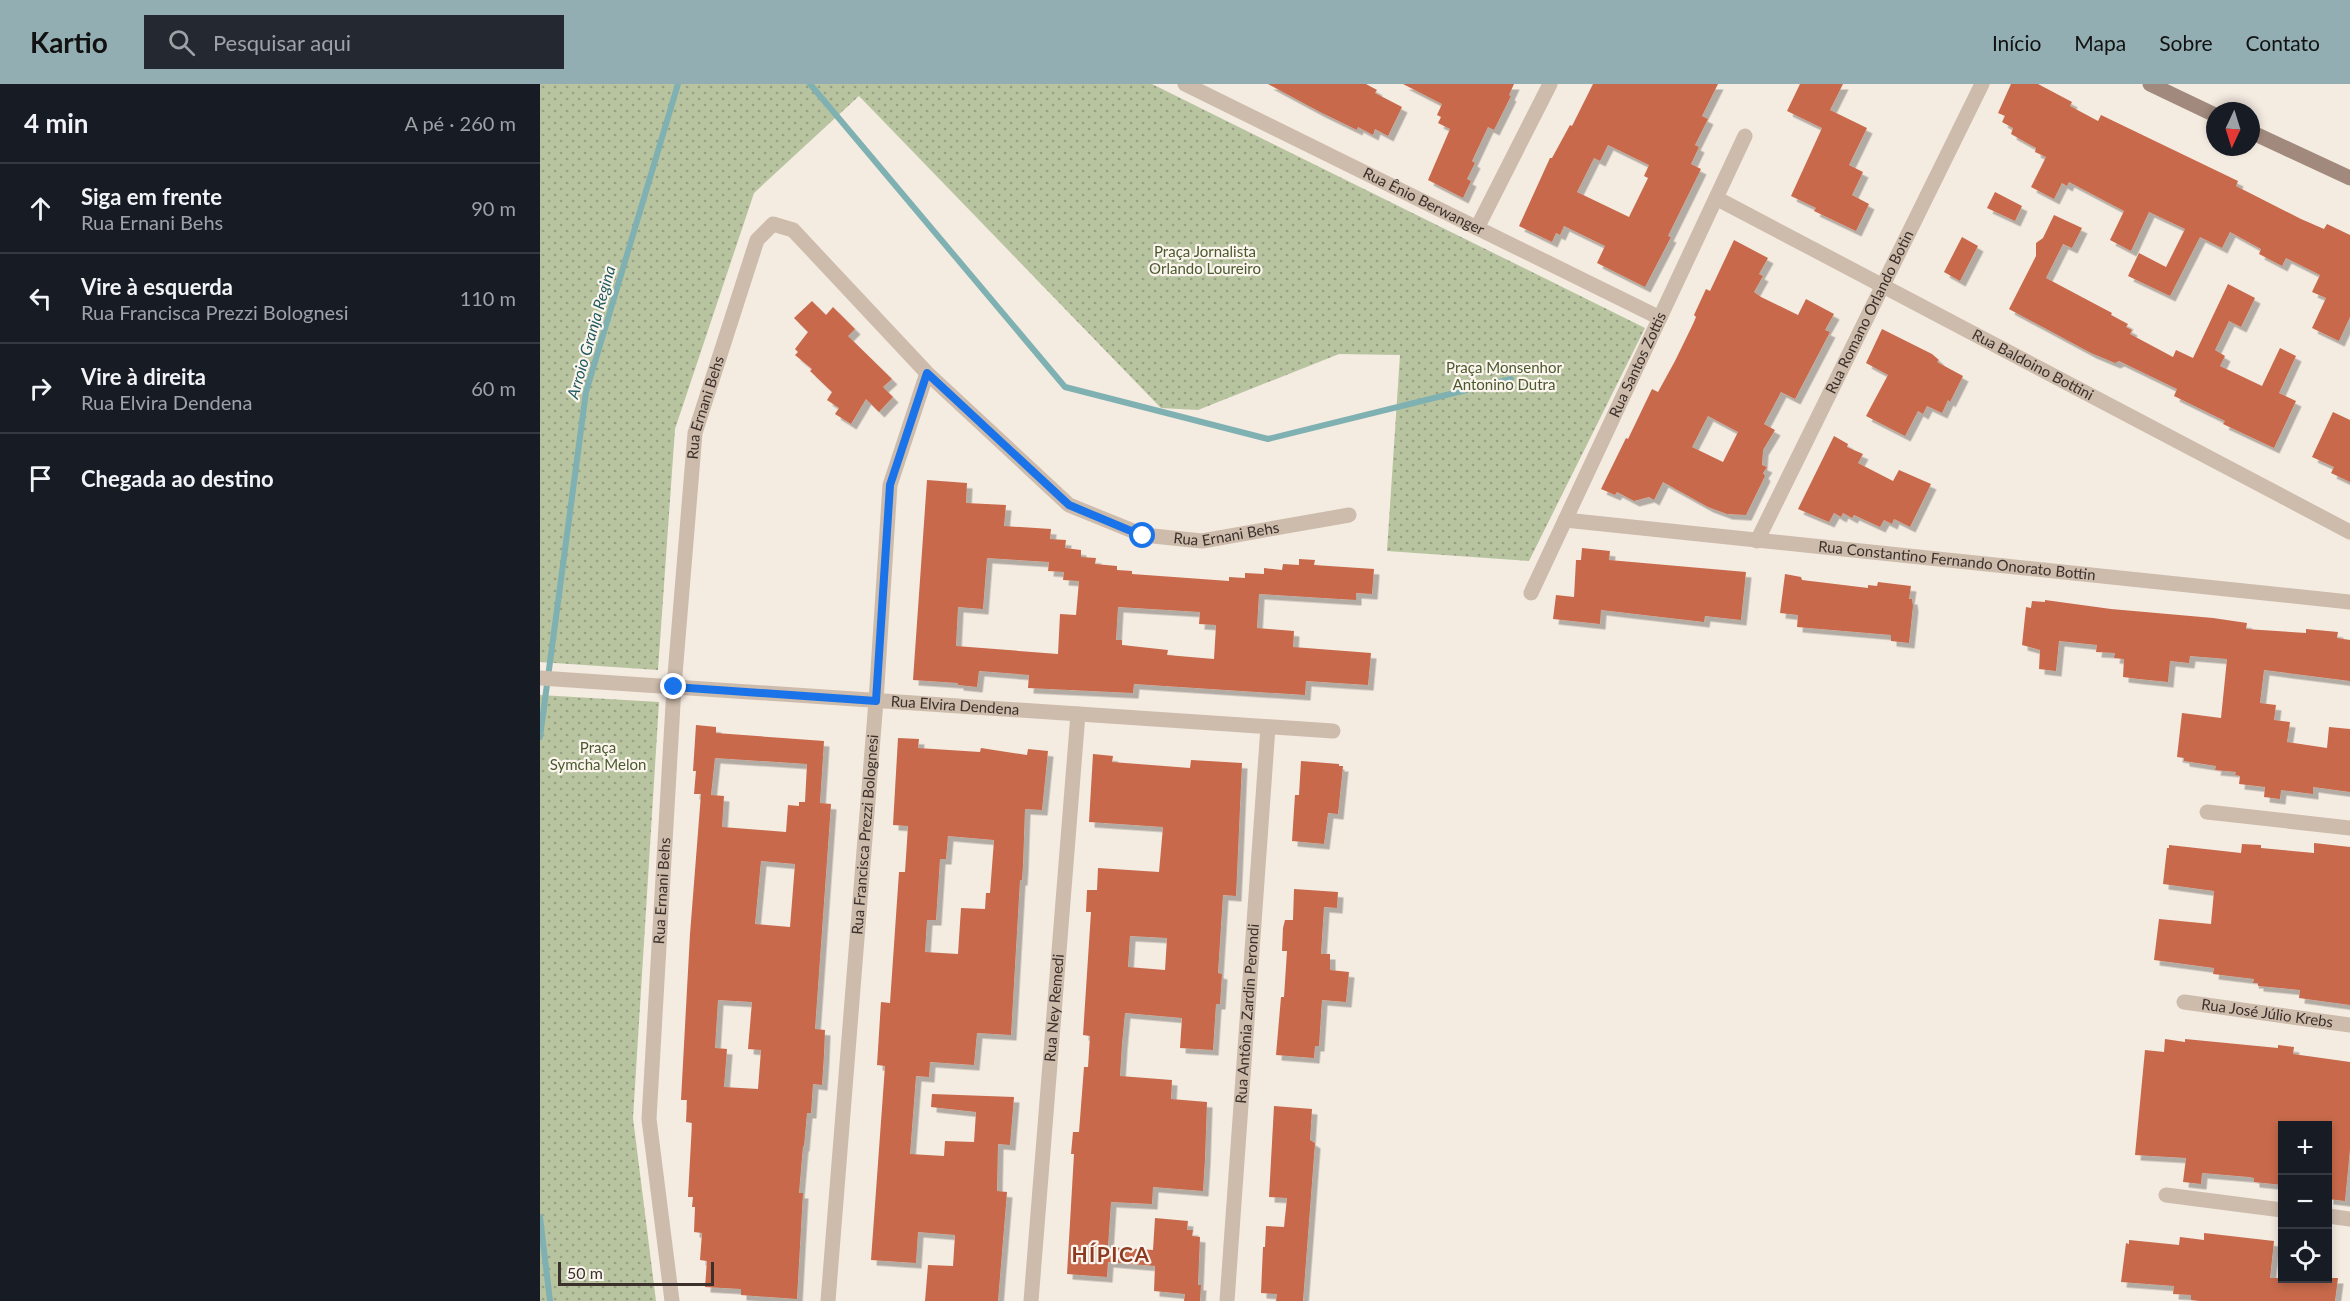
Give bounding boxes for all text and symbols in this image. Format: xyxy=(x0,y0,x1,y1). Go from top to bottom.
search box xyxy=(144,15,564,69)
text: Kartio xyxy=(30,25,108,59)
icon: search xyxy=(165,26,198,59)
text: Pesquisar aqui xyxy=(213,29,351,56)
text: Início xyxy=(1992,30,2041,55)
text: Mapa xyxy=(2074,30,2126,55)
text: Sobre xyxy=(2159,30,2212,55)
text: Contato xyxy=(2245,30,2320,55)
north arrow xyxy=(2206,102,2260,156)
text: 4 min xyxy=(24,107,88,139)
text: A pé · 260 m xyxy=(404,111,516,135)
street label: Rua Ênio Berwanger xyxy=(1360,163,1488,238)
text: Siga em frente xyxy=(81,183,222,210)
icon: ahead xyxy=(24,192,57,225)
text: 90 m xyxy=(471,196,516,220)
text: Rua Ernani Behs xyxy=(81,210,223,234)
street label: Rua Romano Orlando Botin xyxy=(1821,227,1917,396)
park label: Praça Jornalista Orlando Loureiro xyxy=(1149,242,1261,277)
water label: Arroio Granja Regina xyxy=(562,263,619,401)
text: Vire à esquerda xyxy=(81,273,233,300)
icon: left xyxy=(24,282,57,315)
text: 110 m xyxy=(460,286,516,310)
text: Rua Francisca Prezzi Bolognesi xyxy=(81,300,349,324)
street label: Rua Santos Zottis xyxy=(1605,309,1669,420)
street label: Rua Baldoino Bottini xyxy=(1969,325,2097,403)
street label: Rua Ernani Behs xyxy=(683,353,727,460)
park label: Praça Monsenhor Antonino Dutra xyxy=(1446,358,1562,393)
text: Vire à direita xyxy=(81,363,206,390)
icon: right xyxy=(24,372,57,405)
text: 60 m xyxy=(471,376,516,400)
text: Rua Elvira Dendena xyxy=(81,390,252,414)
icon: arrive xyxy=(24,462,57,495)
text: Chegada ao destino xyxy=(81,465,274,492)
street label: Rua Ernani Behs xyxy=(1173,518,1280,549)
route start xyxy=(1129,522,1155,548)
street label: Rua Constantino Fernando Onorato Bottin xyxy=(1817,537,2097,583)
route end xyxy=(660,673,686,699)
street label: Rua Elvira Dendena xyxy=(890,691,1020,718)
street label: Rua Francisca Prezzi Bolognesi xyxy=(847,734,881,935)
park label: Praça Symcha Melon xyxy=(550,738,646,773)
street label: Rua Ernani Behs xyxy=(649,837,673,945)
street label: Rua Antônia Zardin Perondi xyxy=(1231,923,1262,1104)
street label: Rua Ney Remedi xyxy=(1040,953,1067,1062)
street label: Rua José Júlio Krebs xyxy=(2200,995,2334,1031)
map controls xyxy=(2278,1121,2332,1283)
button: + xyxy=(2278,1121,2332,1175)
button: − xyxy=(2278,1175,2332,1229)
button: locate xyxy=(2278,1229,2332,1283)
district label: HÍPICA xyxy=(1071,1241,1151,1266)
scale bar xyxy=(558,1259,714,1286)
text: 50 m xyxy=(567,1263,603,1282)

